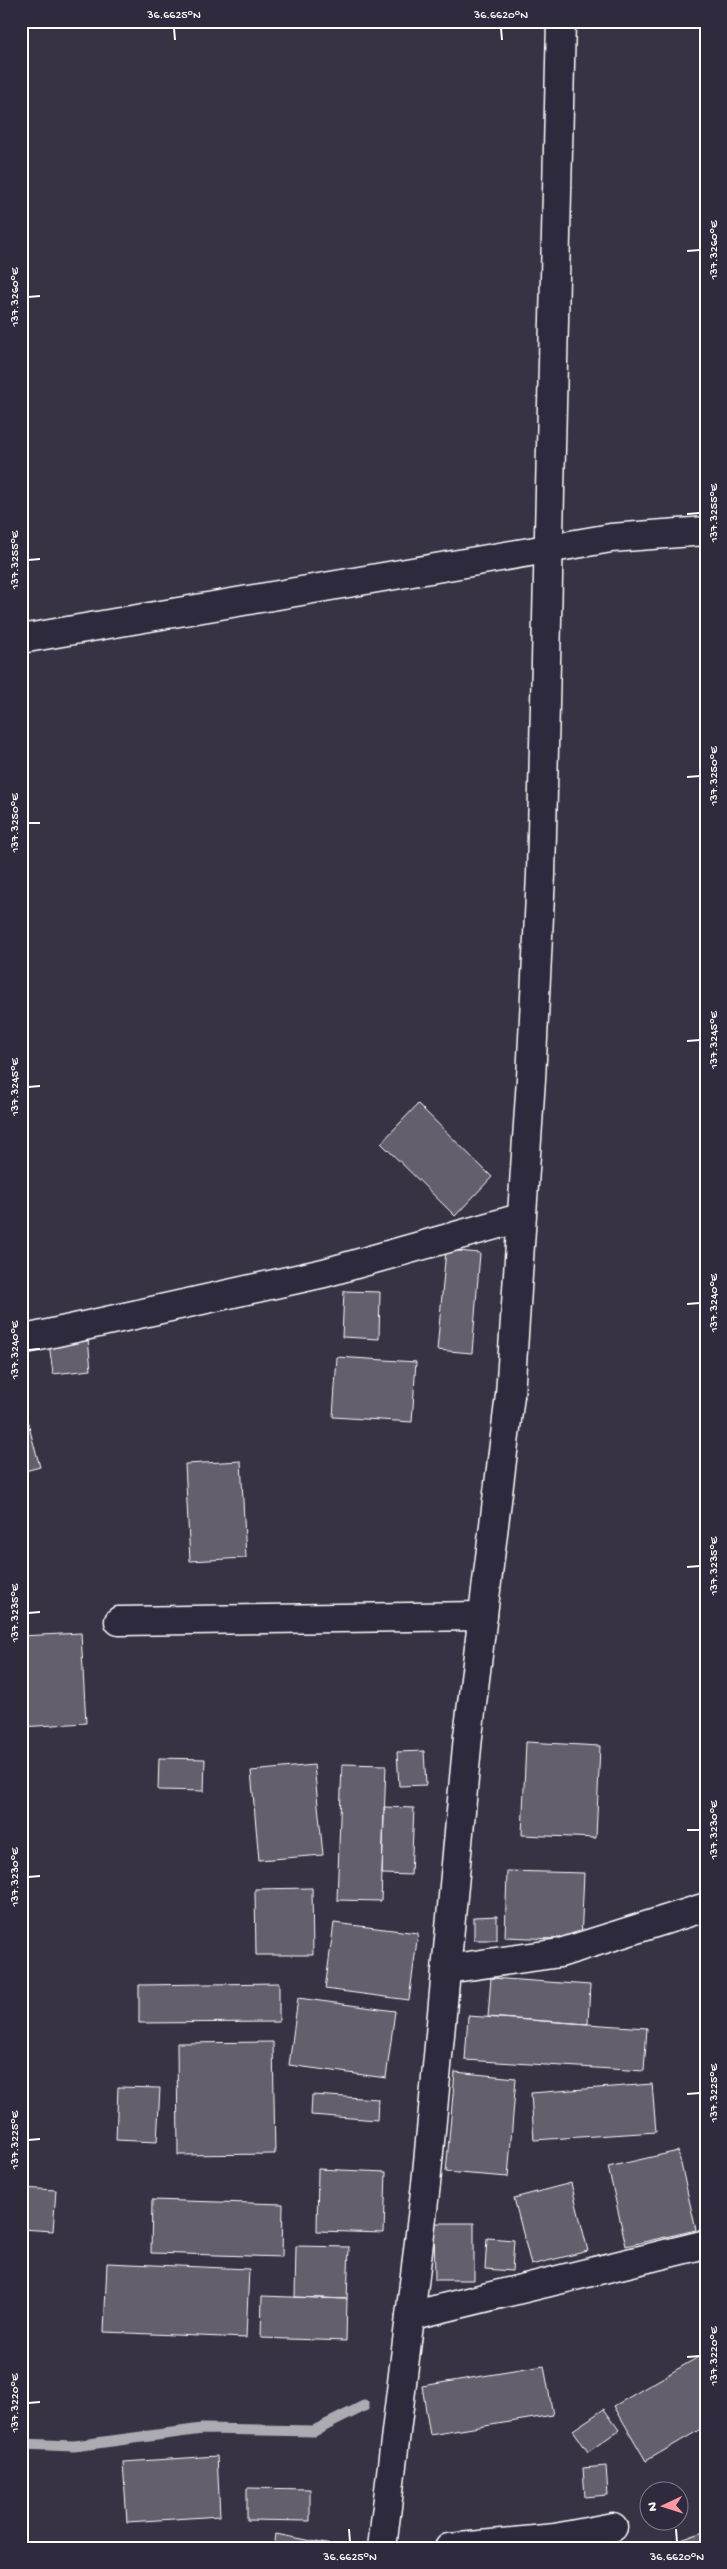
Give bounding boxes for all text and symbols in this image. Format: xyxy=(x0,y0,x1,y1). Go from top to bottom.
text: 36.6625°N xyxy=(146,9,201,23)
text: 36.6620°N xyxy=(473,9,528,23)
text: 137.3260°E xyxy=(708,220,722,280)
text: 137.3260°E xyxy=(9,267,23,327)
text: 137.3255°E xyxy=(708,483,722,543)
text: 137.3255°E xyxy=(9,530,23,590)
text: 137.3250°E xyxy=(708,746,722,807)
text: 137.3250°E xyxy=(9,793,23,854)
text: 137.3245°E xyxy=(708,1010,722,1070)
text: 137.3245°E xyxy=(9,1057,23,1117)
text: 137.3240°E xyxy=(708,1273,722,1333)
text: 137.3240°E xyxy=(9,1320,23,1380)
text: 137.3235°E xyxy=(708,1536,722,1596)
text: 137.3235°E xyxy=(9,1583,23,1643)
text: 137.3230°E xyxy=(708,1800,722,1861)
text: 137.3230°E xyxy=(9,1847,23,1908)
text: 137.3225°E xyxy=(708,2063,722,2123)
text: 137.3225°E xyxy=(9,2110,23,2170)
text: 137.3220°E xyxy=(708,2326,722,2386)
text: 137.3220°E xyxy=(9,2373,23,2433)
north arrow xyxy=(640,2482,690,2532)
text: N xyxy=(645,2502,662,2512)
text: 36.6625°N xyxy=(322,2551,377,2565)
text: 36.6620°N xyxy=(649,2551,704,2565)

